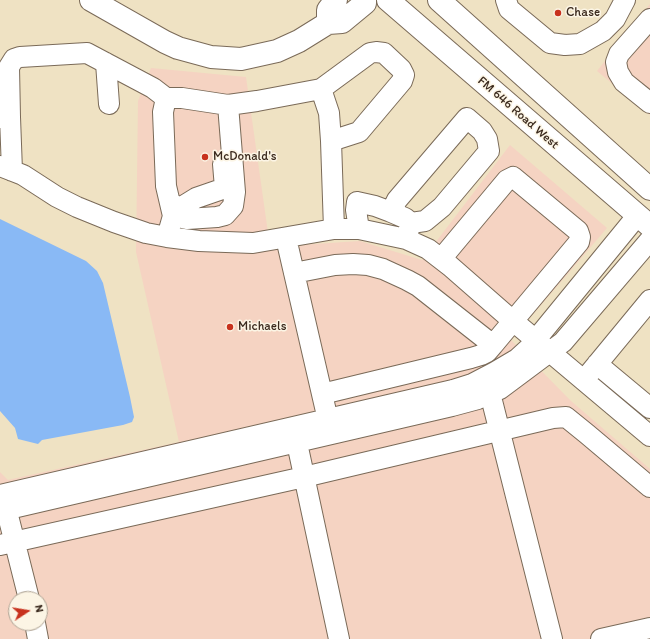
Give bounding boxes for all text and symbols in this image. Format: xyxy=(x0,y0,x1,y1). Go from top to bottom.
place label: Chase xyxy=(566,5,600,21)
marker: Chase xyxy=(553,8,563,18)
street label: FM 646 Road West xyxy=(474,73,562,153)
place label: McDonald's xyxy=(213,149,277,165)
marker: McDonald's xyxy=(200,152,210,162)
place label: Michaels xyxy=(238,319,286,335)
marker: Michaels xyxy=(225,322,235,332)
north arrow xyxy=(8,591,48,631)
text: N xyxy=(32,604,46,614)

